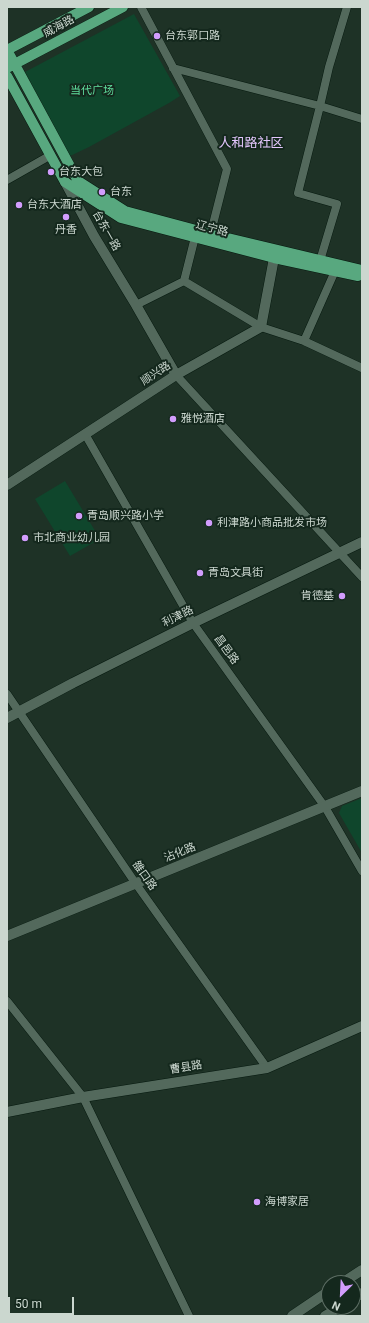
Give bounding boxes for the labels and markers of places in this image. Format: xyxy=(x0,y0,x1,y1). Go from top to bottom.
place label: 台东郭口路 xyxy=(165,29,220,43)
marker: 台东郭口路 xyxy=(152,31,162,41)
place label: 台东大包 xyxy=(59,165,103,179)
marker: 台东大包 xyxy=(46,167,56,177)
place label: 台东 xyxy=(110,185,132,199)
marker: 台东 xyxy=(97,187,107,197)
place label: 台东大酒店 xyxy=(27,198,82,212)
marker: 台东大酒店 xyxy=(14,200,24,210)
marker: 丹香 xyxy=(61,212,71,222)
place label: 丹香 xyxy=(55,223,77,237)
place label: 雅悦酒店 xyxy=(181,412,225,426)
marker: 雅悦酒店 xyxy=(168,414,178,424)
place label: 青岛顺兴路小学 xyxy=(87,509,164,523)
marker: 青岛顺兴路小学 xyxy=(74,511,84,521)
place label: 利津路小商品批发市场 xyxy=(217,516,327,530)
marker: 利津路小商品批发市场 xyxy=(204,518,214,528)
place label: 市北商业幼儿园 xyxy=(33,531,110,545)
marker: 市北商业幼儿园 xyxy=(20,533,30,543)
place label: 青岛文具街 xyxy=(208,566,263,580)
marker: 青岛文具街 xyxy=(195,568,205,578)
place label: 肯德基 xyxy=(301,589,334,603)
marker: 肯德基 xyxy=(337,591,347,601)
place label: 海博家居 xyxy=(265,1195,309,1209)
marker: 海博家居 xyxy=(252,1197,262,1207)

